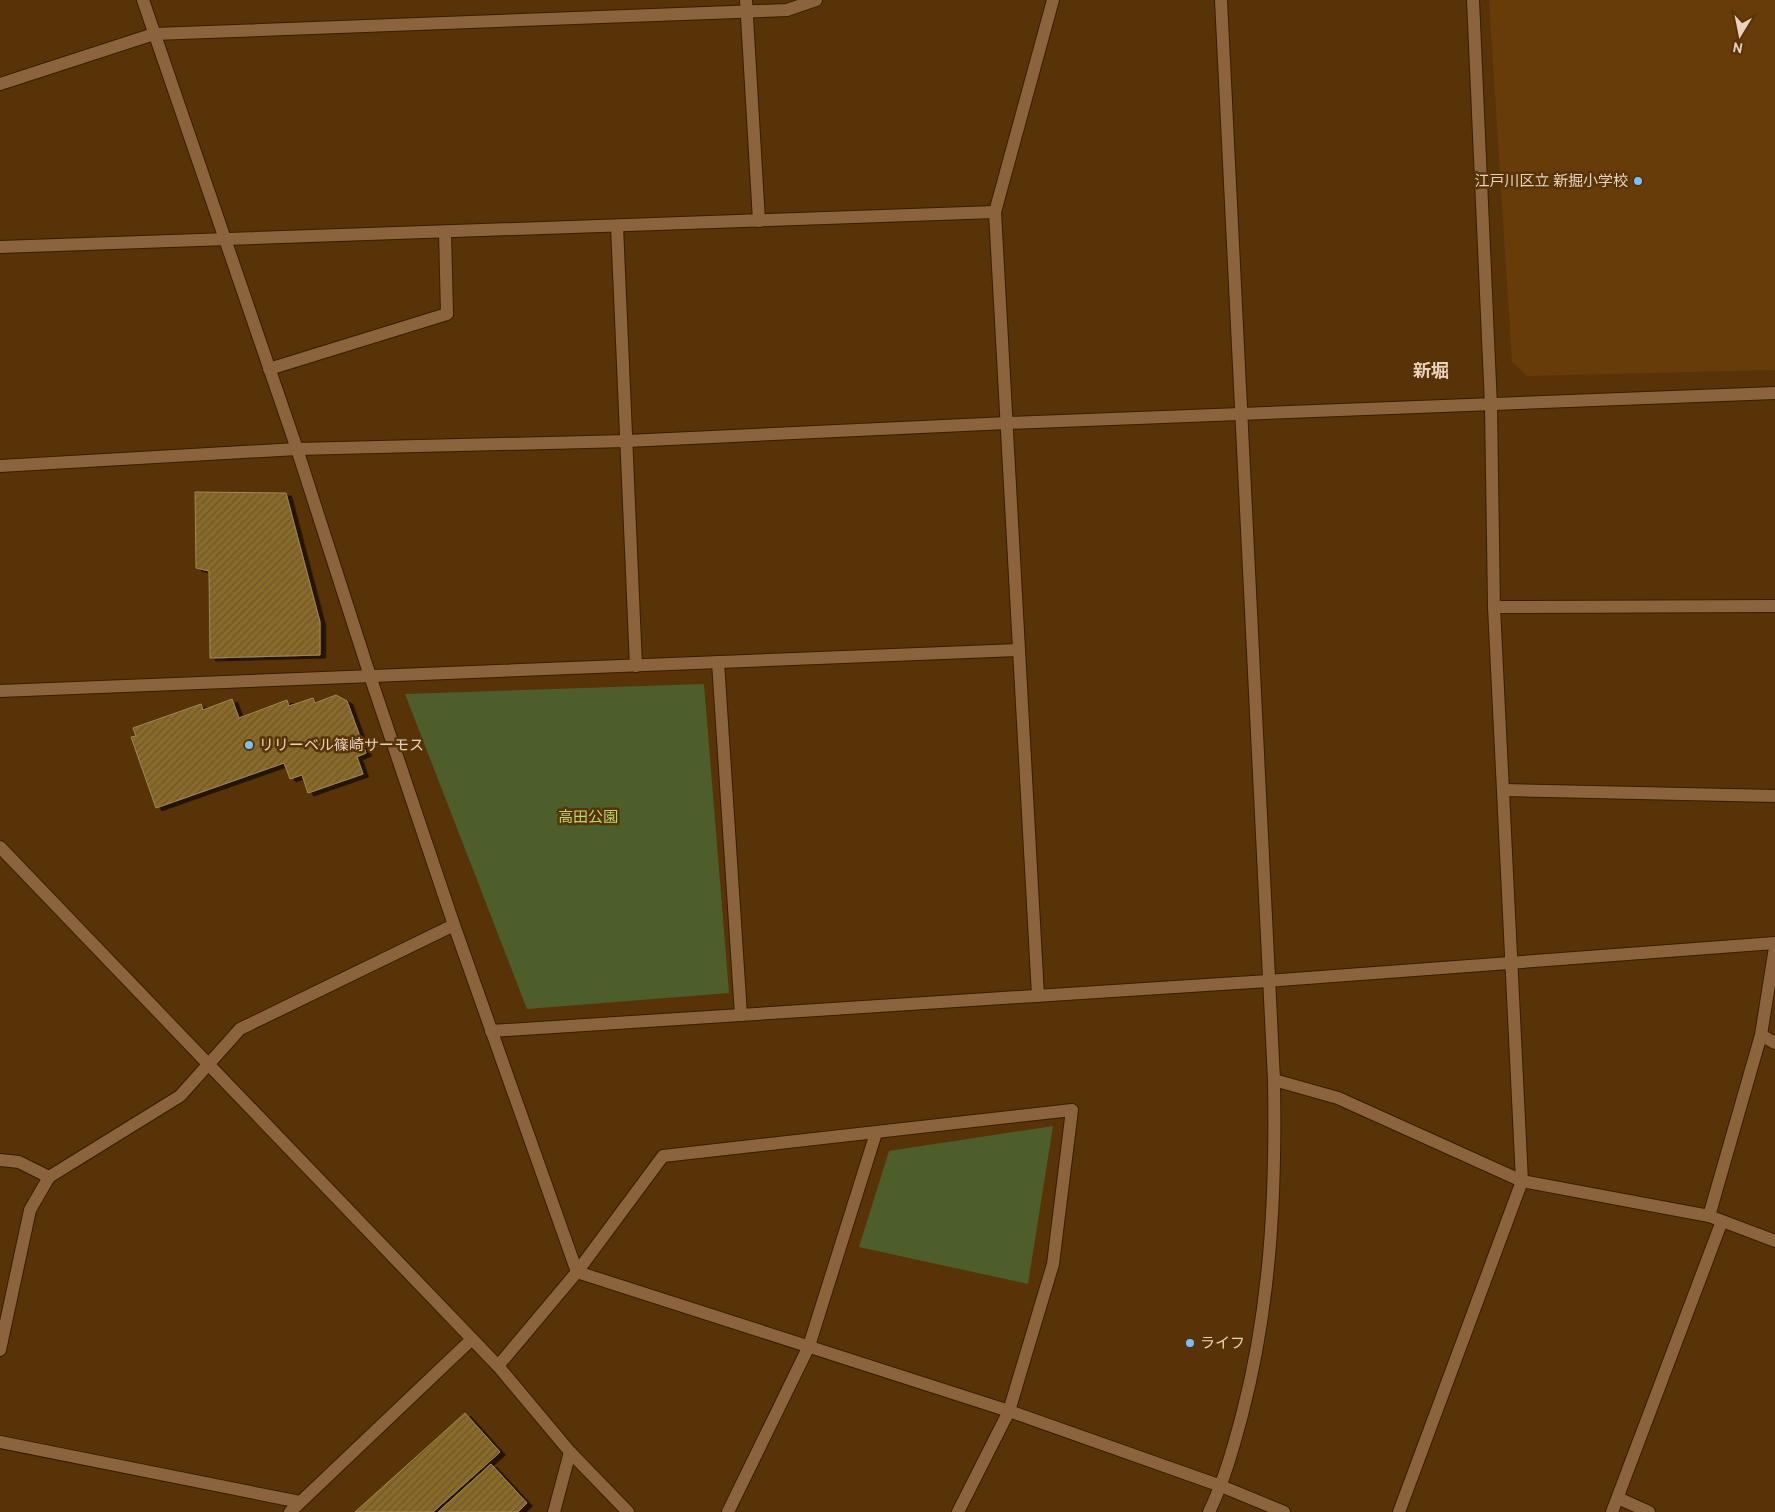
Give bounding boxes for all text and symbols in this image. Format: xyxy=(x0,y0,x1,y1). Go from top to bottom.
north arrow xyxy=(1715,10,1765,60)
text: N xyxy=(1731,38,1744,58)
place label: 江戸川区立 新掘小学校 xyxy=(1475,172,1628,190)
marker: 江戸川区立 新掘小学校 xyxy=(1632,175,1644,187)
district label: 新堀 xyxy=(1413,360,1449,382)
place label: リリーベル篠崎サーモス xyxy=(259,736,424,754)
marker: リリーベル篠崎サーモス xyxy=(243,739,255,751)
park label: 高田公園 xyxy=(558,808,618,826)
place label: ライフ xyxy=(1200,1334,1245,1352)
marker: ライフ xyxy=(1184,1337,1196,1349)

